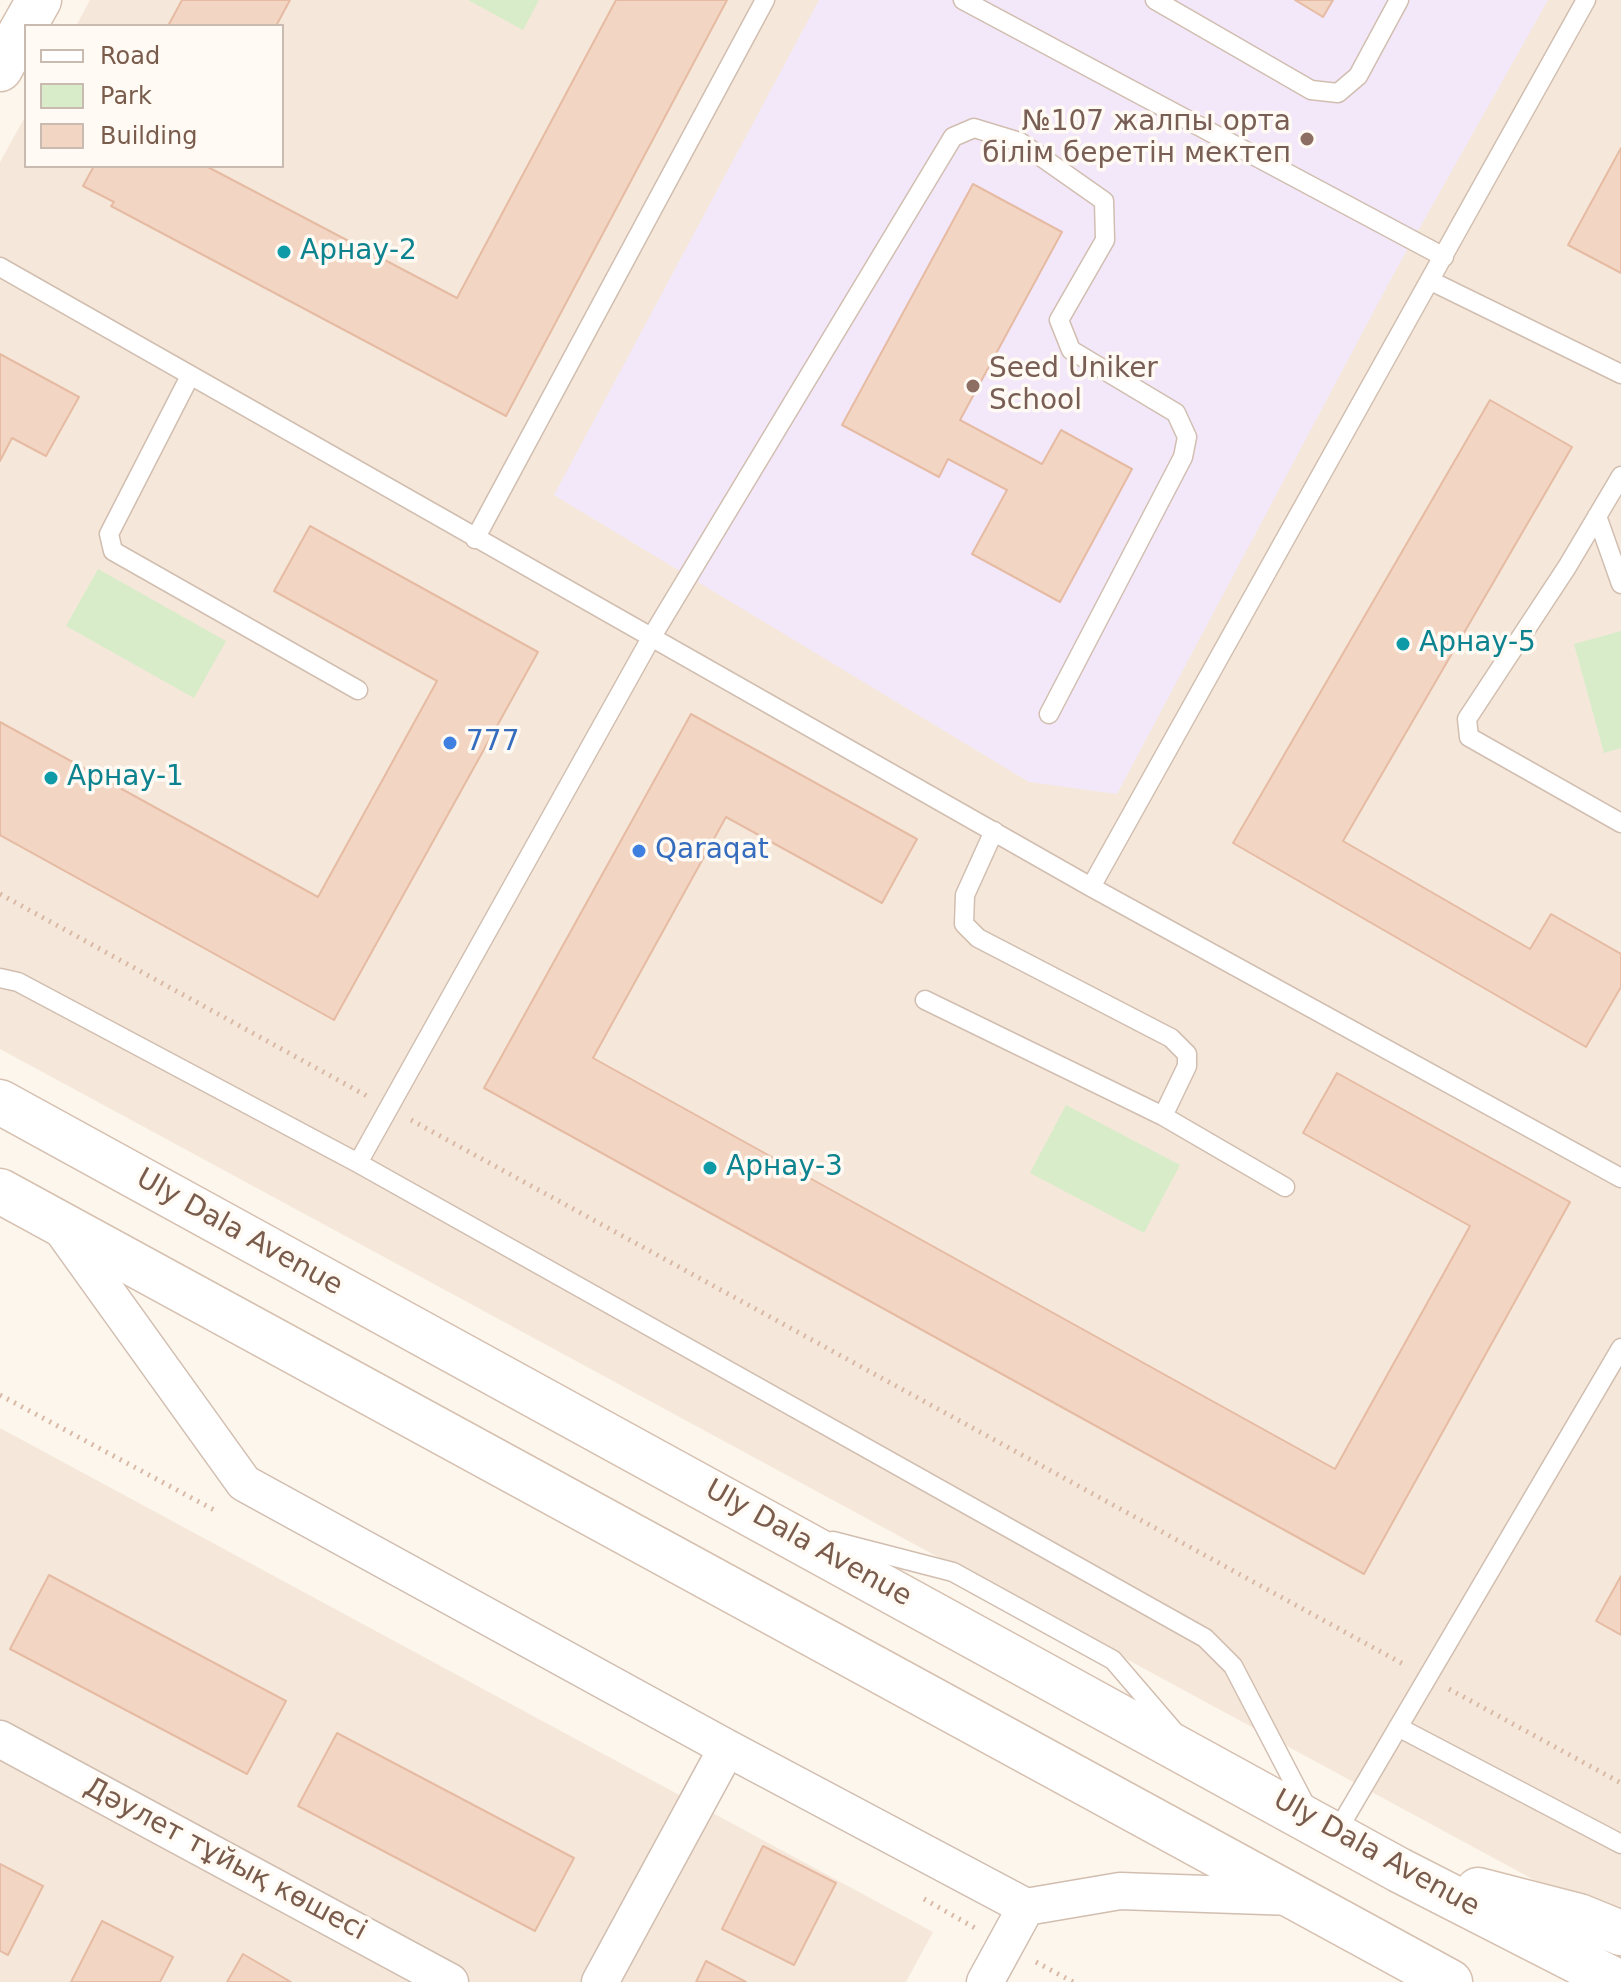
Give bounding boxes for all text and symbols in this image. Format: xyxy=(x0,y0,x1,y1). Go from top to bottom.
legend xyxy=(24,24,284,168)
text: Road xyxy=(100,42,160,70)
text: Park xyxy=(100,82,152,110)
place label: №107 жалпы орта білім беретін мектеп xyxy=(982,106,1291,172)
text: Building xyxy=(100,122,197,150)
marker: №107 жалпы орта білім беретін мектеп xyxy=(1298,130,1316,148)
place label: Арнау-2 xyxy=(300,235,417,269)
marker: Арнау-2 xyxy=(275,243,293,261)
place label: Seed Uniker School xyxy=(989,353,1158,419)
marker: Seed Uniker School xyxy=(964,377,982,395)
place label: Арнау-5 xyxy=(1419,627,1536,661)
marker: Арнау-5 xyxy=(1394,635,1412,653)
place label: 777 xyxy=(466,726,519,760)
marker: 777 xyxy=(441,734,459,752)
place label: Арнау-1 xyxy=(67,761,184,795)
marker: Арнау-1 xyxy=(42,769,60,787)
place label: Qaraqat xyxy=(655,834,769,868)
marker: Qaraqat xyxy=(630,842,648,860)
place label: Арнау-3 xyxy=(726,1151,843,1185)
marker: Арнау-3 xyxy=(701,1159,719,1177)
street label: Uly Dala Avenue xyxy=(130,1162,348,1304)
street label: Uly Dala Avenue xyxy=(699,1473,917,1615)
street label: Дәулет тұйық көшесі xyxy=(78,1771,372,1949)
street label: Uly Dala Avenue xyxy=(1267,1783,1485,1925)

